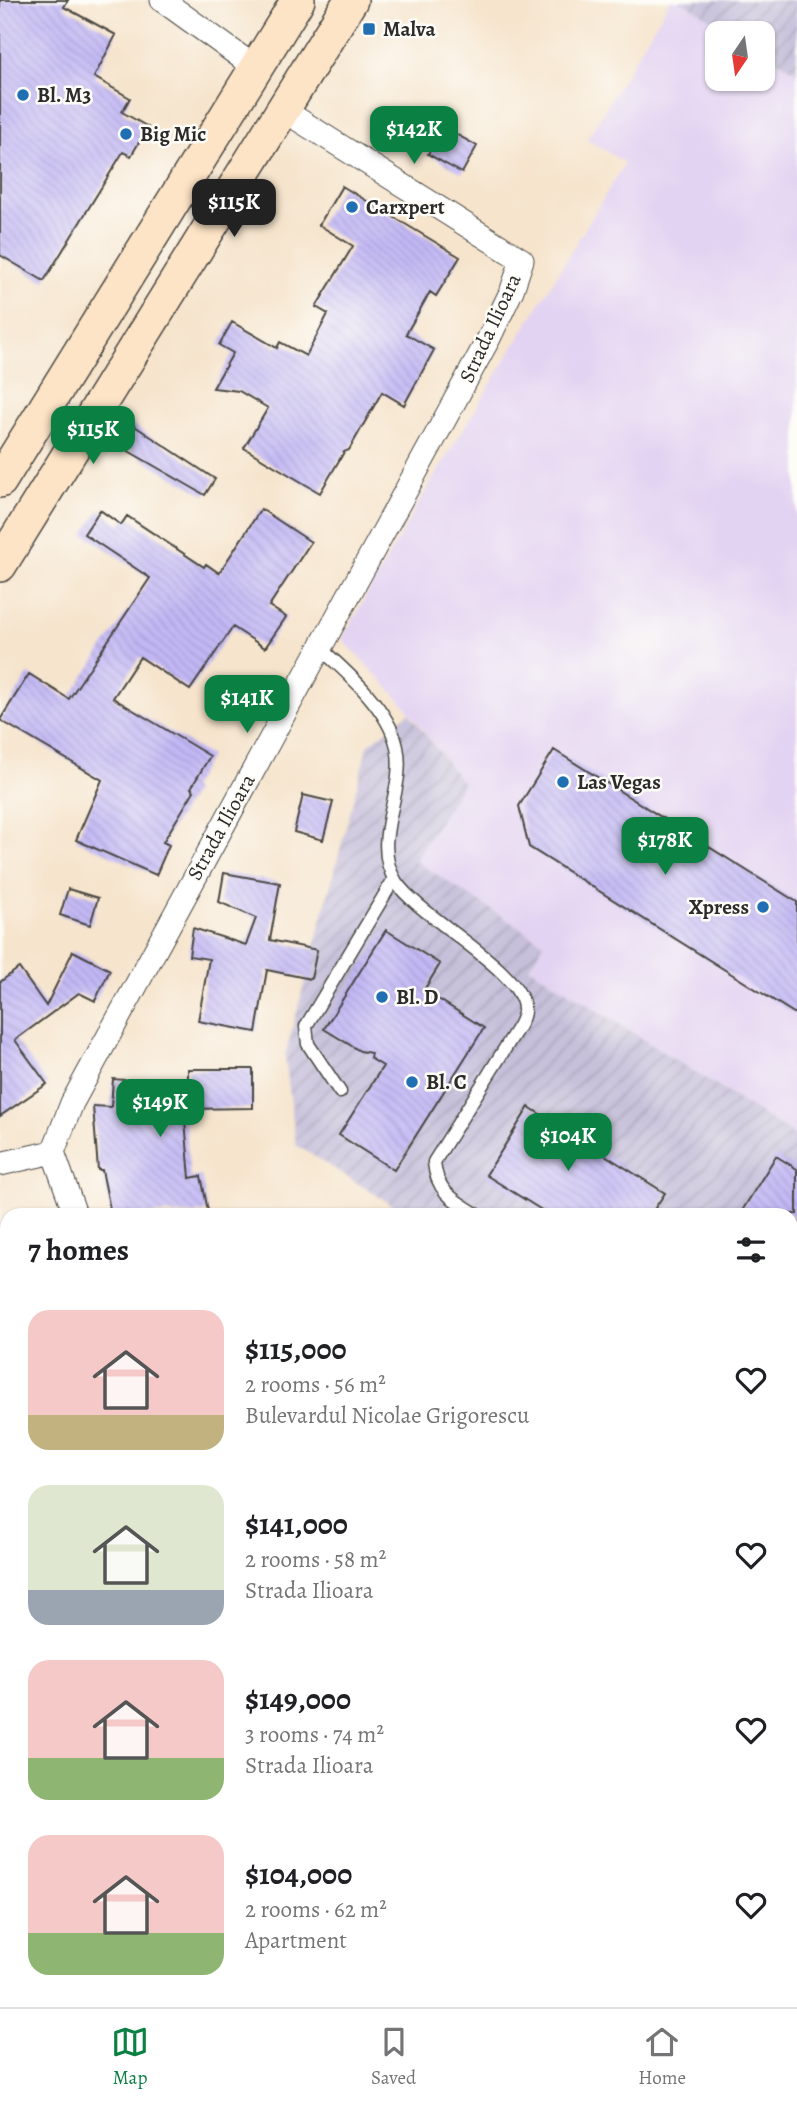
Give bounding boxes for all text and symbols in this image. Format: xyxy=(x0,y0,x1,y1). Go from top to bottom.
place label: Malva xyxy=(383,15,437,43)
marker: Malva xyxy=(361,21,377,37)
north arrow xyxy=(705,21,775,91)
map controls xyxy=(705,21,775,91)
place label: Bl. M3 xyxy=(37,81,91,109)
marker: Bl. M3 xyxy=(15,87,31,103)
pin: $142K xyxy=(365,106,463,166)
text: $142K xyxy=(386,113,442,144)
place label: Big Mic xyxy=(140,120,206,148)
marker: Big Mic xyxy=(118,126,134,142)
pin: $115K xyxy=(185,180,283,239)
text: $115K xyxy=(208,186,260,217)
place label: Carxpert xyxy=(366,193,445,221)
marker: Carxpert xyxy=(344,199,360,215)
street label: Strada Ilioara xyxy=(453,269,528,387)
pin: $115K xyxy=(44,406,142,466)
text: $115K xyxy=(67,413,119,444)
pin: $141K xyxy=(198,676,296,735)
text: $141K xyxy=(220,682,274,713)
place label: Las Vegas xyxy=(577,768,661,796)
street label: Strada Ilioara xyxy=(180,769,262,885)
marker: Las Vegas xyxy=(555,774,571,790)
pin: $178K xyxy=(616,818,714,877)
text: $178K xyxy=(638,824,692,855)
place label: Xpress xyxy=(689,893,749,921)
marker: Xpress xyxy=(755,899,771,915)
place label: Bl. D xyxy=(396,983,438,1011)
marker: Bl. D xyxy=(374,989,390,1005)
place label: Bl. C xyxy=(426,1068,467,1096)
marker: Bl. C xyxy=(404,1074,420,1090)
pin: $149K xyxy=(111,1080,209,1139)
text: $149K xyxy=(132,1086,188,1117)
pin: $104K xyxy=(519,1114,617,1173)
text: $104K xyxy=(540,1120,596,1151)
text: 7 homes xyxy=(28,1230,129,1270)
icon: filters xyxy=(732,1231,770,1269)
text: $115,000 xyxy=(245,1329,347,1369)
icon: home xyxy=(84,1338,168,1422)
icon: heart xyxy=(732,1361,770,1399)
text: 2 rooms · 56 m² xyxy=(245,1369,386,1400)
text: Bulevardul Nicolae Grigorescu xyxy=(245,1400,530,1431)
text: $141,000 xyxy=(245,1504,348,1544)
icon: home xyxy=(84,1513,168,1597)
icon: heart xyxy=(732,1536,770,1574)
text: 2 rooms · 58 m² xyxy=(245,1544,386,1575)
text: Strada Ilioara xyxy=(245,1575,374,1606)
text: $149,000 xyxy=(245,1679,351,1719)
icon: home xyxy=(84,1688,168,1772)
icon: heart xyxy=(732,1711,770,1749)
text: 3 rooms · 74 m² xyxy=(245,1719,384,1750)
text: Strada Ilioara xyxy=(245,1750,374,1781)
text: $104,000 xyxy=(245,1854,352,1894)
icon: home xyxy=(84,1863,168,1947)
icon: heart xyxy=(732,1886,770,1924)
text: 2 rooms · 62 m² xyxy=(245,1894,387,1925)
text: Apartment xyxy=(245,1925,347,1956)
tab: Map xyxy=(111,2023,149,2091)
tab: Saved xyxy=(371,2023,416,2091)
tab: Home xyxy=(638,2023,686,2091)

